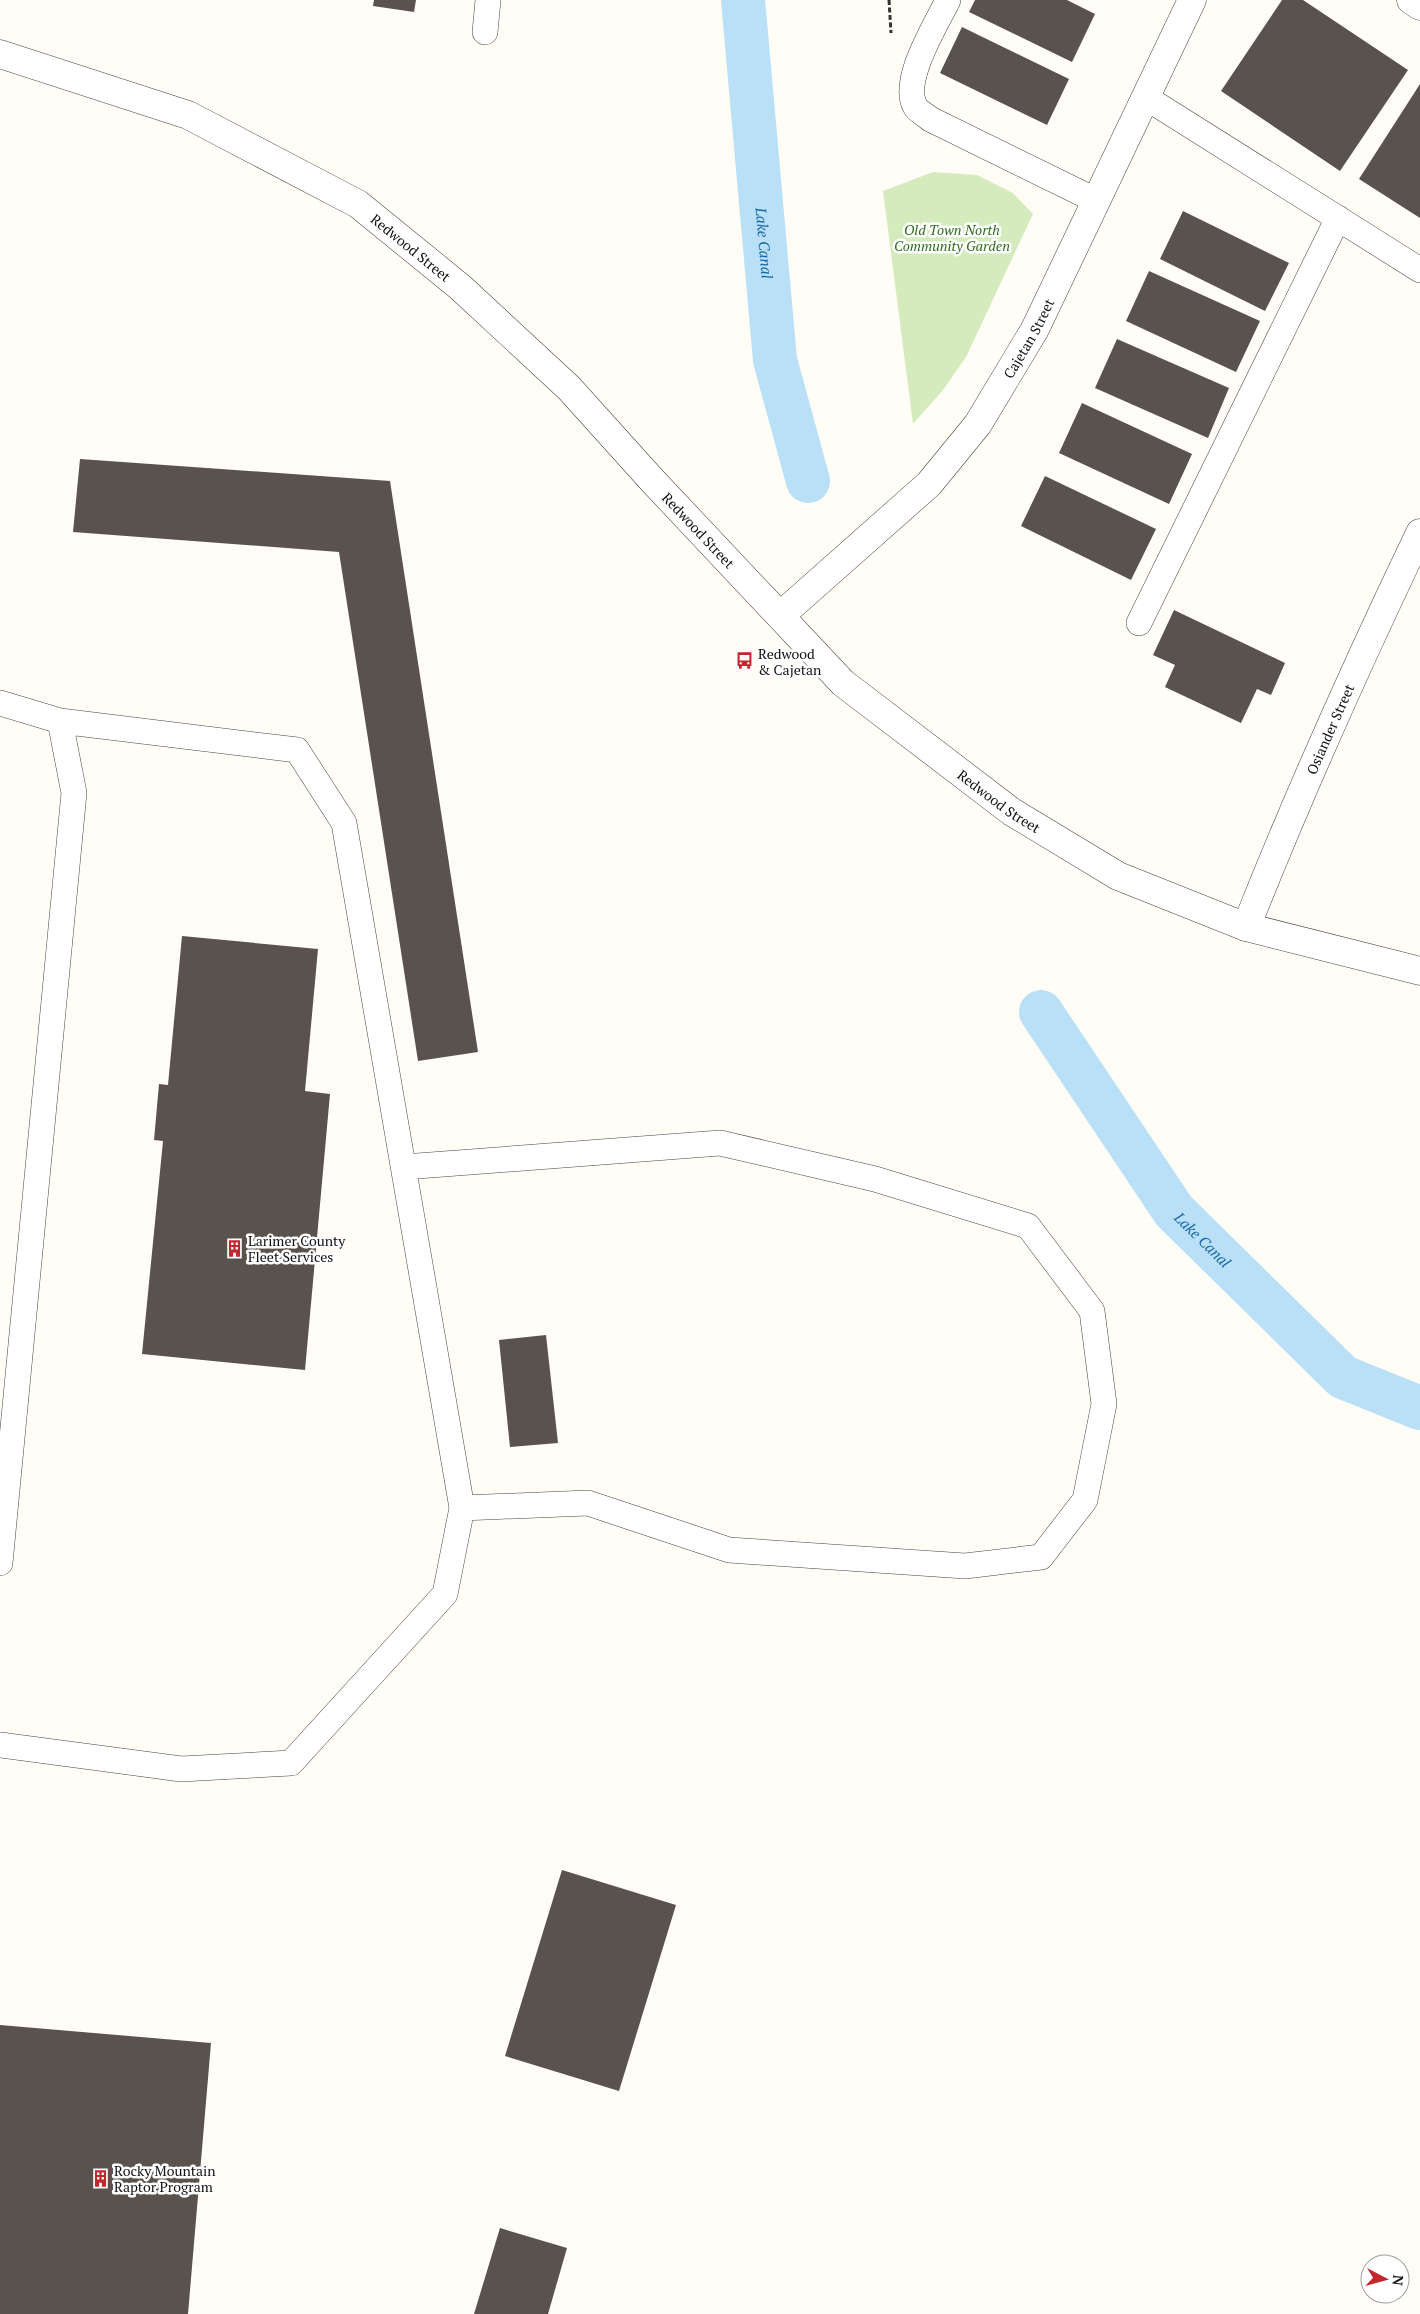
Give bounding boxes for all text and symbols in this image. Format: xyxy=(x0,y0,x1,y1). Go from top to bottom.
water label: Lake Canal xyxy=(751,206,778,280)
street label: Redwood Street xyxy=(367,209,456,286)
park label: Old Town North Community Garden xyxy=(894,220,1010,255)
street label: Cajetan Street xyxy=(998,294,1058,382)
street label: Redwood Street xyxy=(659,488,740,573)
place label: Redwood & Cajetan xyxy=(758,644,822,679)
bus stop icon: Redwood & Cajetan xyxy=(734,651,754,671)
street label: Osiander Street xyxy=(1301,680,1358,777)
street label: Redwood Street xyxy=(954,765,1045,837)
water label: Lake Canal xyxy=(1170,1207,1236,1272)
place label: Larimer County Fleet Services xyxy=(248,1231,346,1266)
building icon: Larimer County Fleet Services xyxy=(224,1238,244,1258)
place label: Rocky Mountain Raptor Program xyxy=(114,2161,216,2196)
building icon: Rocky Mountain Raptor Program xyxy=(90,2168,110,2188)
north arrow xyxy=(1360,2254,1410,2304)
text: N xyxy=(1388,2274,1408,2287)

